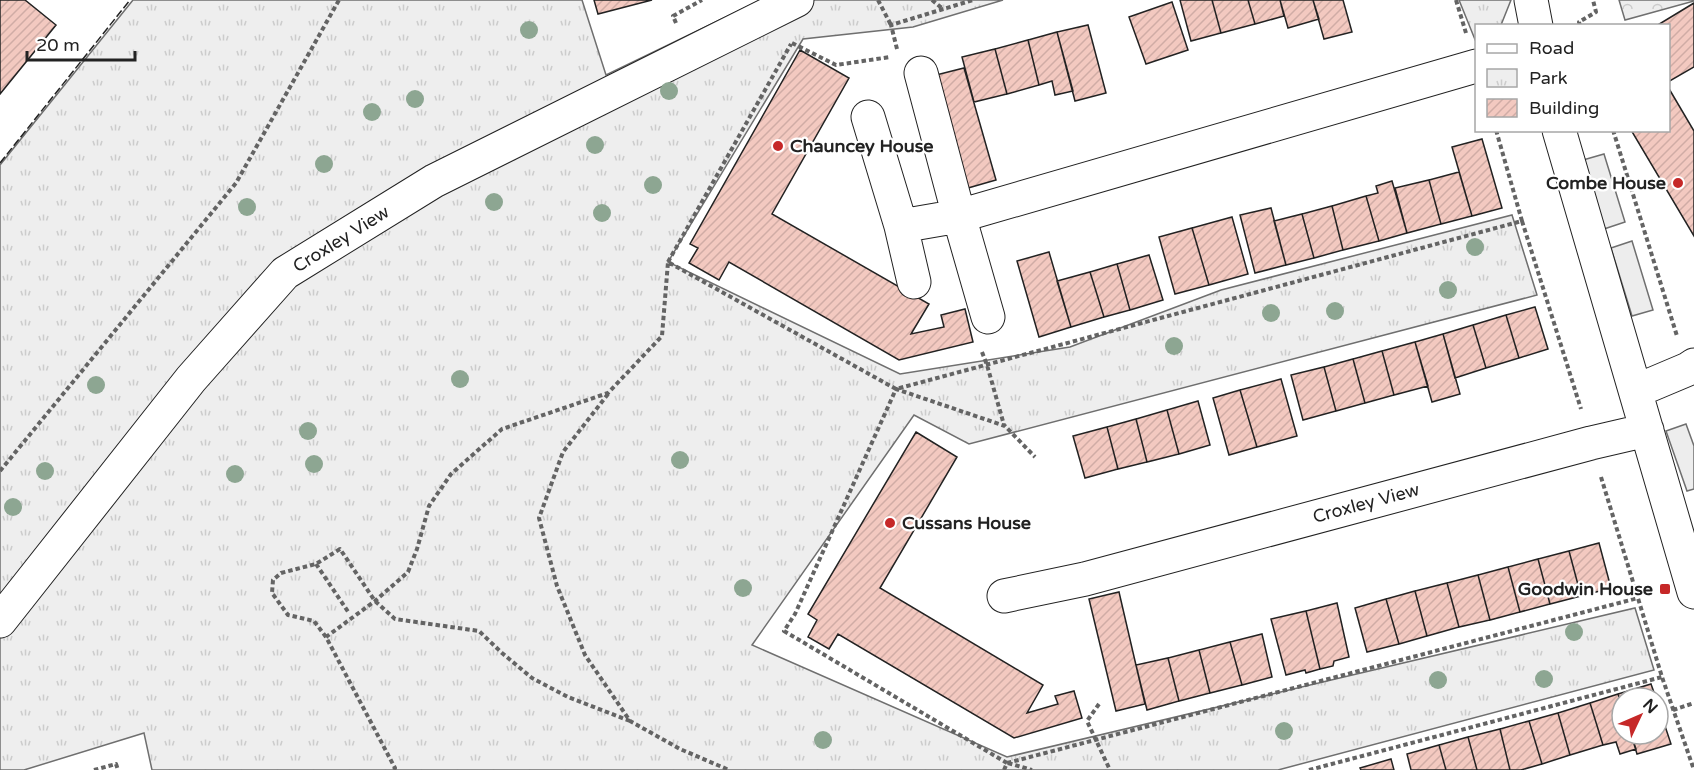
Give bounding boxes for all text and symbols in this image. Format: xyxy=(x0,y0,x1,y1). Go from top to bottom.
scale bar xyxy=(27,24,135,62)
legend xyxy=(1475,24,1670,132)
text: 20 m xyxy=(36,34,80,56)
text: Road xyxy=(1529,37,1574,59)
text: Park xyxy=(1529,67,1568,89)
text: Building xyxy=(1529,97,1599,119)
place label: Chauncey House xyxy=(790,135,933,157)
marker: Chauncey House xyxy=(771,139,785,153)
place label: Combe House xyxy=(1546,172,1666,194)
marker: Combe House xyxy=(1671,176,1685,190)
street label: Croxley View xyxy=(289,201,393,277)
street label: Croxley View xyxy=(1310,478,1422,528)
place label: Cussans House xyxy=(902,512,1031,534)
marker: Cussans House xyxy=(883,516,897,530)
place label: Goodwin House xyxy=(1518,578,1653,600)
marker: Goodwin House xyxy=(1658,582,1672,596)
north arrow xyxy=(1610,686,1670,746)
text: N xyxy=(1638,695,1662,718)

